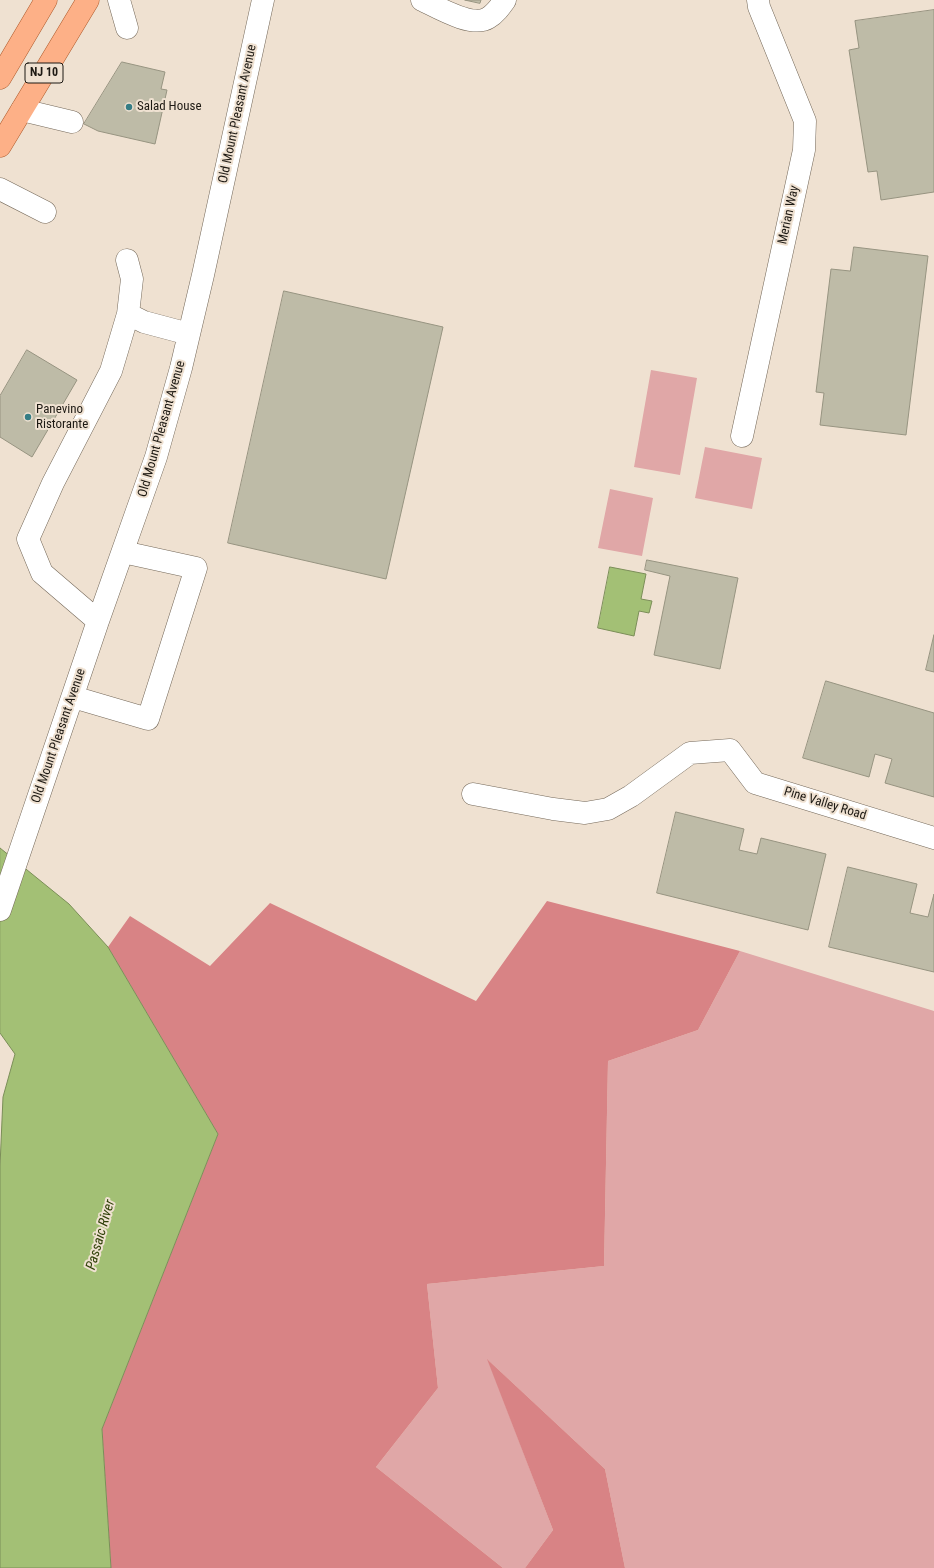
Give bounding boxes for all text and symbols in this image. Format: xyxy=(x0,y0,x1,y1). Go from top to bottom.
street label: Old Mount Pleasant Avenue xyxy=(216,43,260,185)
road number: NJ 10 xyxy=(25,63,63,83)
place label: Salad House xyxy=(137,99,202,115)
marker: Salad House xyxy=(124,102,134,112)
street label: Merian Way xyxy=(775,184,803,246)
street label: Old Mount Pleasant Avenue xyxy=(135,359,189,499)
place label: Panevino Ristorante xyxy=(36,402,88,433)
marker: Panevino Ristorante xyxy=(23,412,33,422)
street label: Old Mount Pleasant Avenue xyxy=(29,667,89,805)
street label: Pine Valley Road xyxy=(782,784,868,824)
water label: Passaic River xyxy=(83,1198,119,1272)

